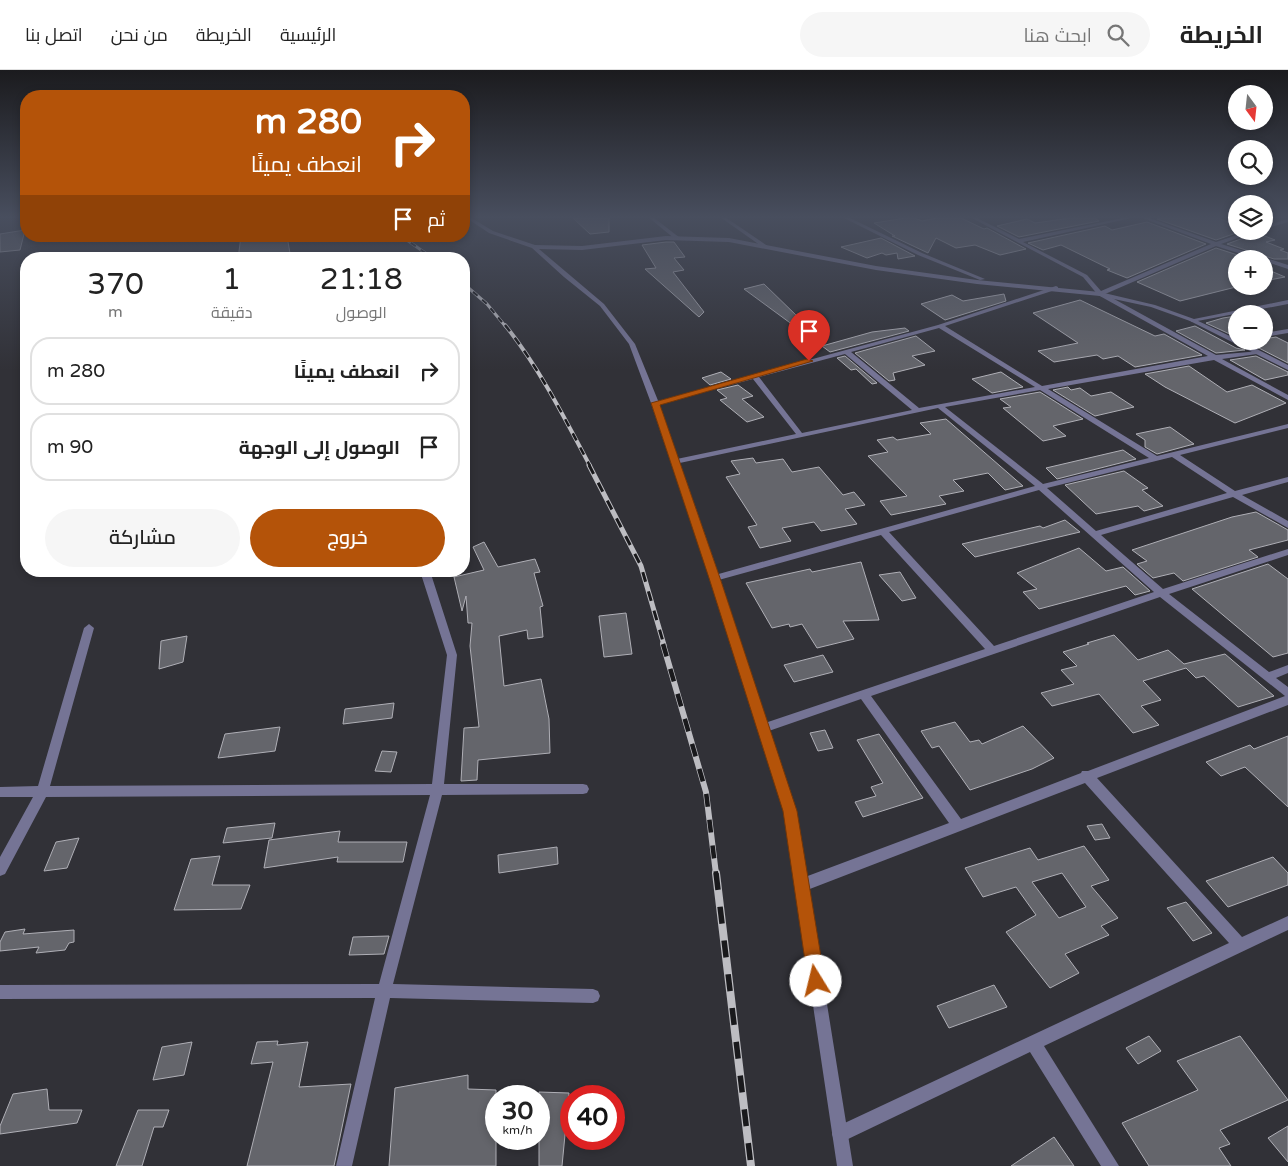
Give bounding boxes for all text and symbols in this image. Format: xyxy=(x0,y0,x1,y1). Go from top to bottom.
search box xyxy=(800,12,1150,57)
icon: search xyxy=(1104,21,1132,49)
text: الخريطة xyxy=(1180,21,1263,50)
text: اتصل بنا xyxy=(25,24,83,46)
text: من نحن xyxy=(111,24,168,46)
text: الخريطة xyxy=(196,24,252,46)
text: الرئيسية xyxy=(280,24,336,46)
text: ابحث هنا xyxy=(1023,25,1092,47)
north arrow xyxy=(1228,85,1272,130)
map controls xyxy=(1228,85,1273,350)
text: 280 m xyxy=(255,101,362,143)
icon: right xyxy=(380,110,445,175)
button: search xyxy=(1228,140,1273,185)
text: انعطف يمينًا xyxy=(251,152,362,178)
button: layers xyxy=(1228,195,1273,240)
icon: arrive xyxy=(389,205,417,233)
text: ثم xyxy=(427,209,445,231)
button: + xyxy=(1228,250,1273,295)
text: 1 xyxy=(222,261,241,298)
text: 21:18 xyxy=(320,261,403,298)
text: 370 xyxy=(87,266,144,303)
text: m xyxy=(108,302,123,322)
text: دقيقة xyxy=(211,303,253,323)
text: الوصول xyxy=(336,303,387,323)
button: − xyxy=(1228,305,1273,350)
pin xyxy=(788,310,830,361)
icon: arrive xyxy=(795,317,823,345)
icon: right xyxy=(415,357,443,385)
text: 280 m xyxy=(47,360,105,382)
text: انعطف يمينًا xyxy=(294,361,400,383)
icon: arrive xyxy=(415,433,443,461)
text: 90 m xyxy=(47,436,93,458)
text: الوصول إلى الوجهة xyxy=(239,437,400,459)
button: مشاركة xyxy=(45,509,240,567)
button: خروج xyxy=(250,509,445,567)
position arrow xyxy=(789,954,841,1006)
speed limit sign: 40 xyxy=(560,1085,625,1150)
text: 30 xyxy=(502,1096,533,1126)
text: km/h xyxy=(502,1123,533,1137)

